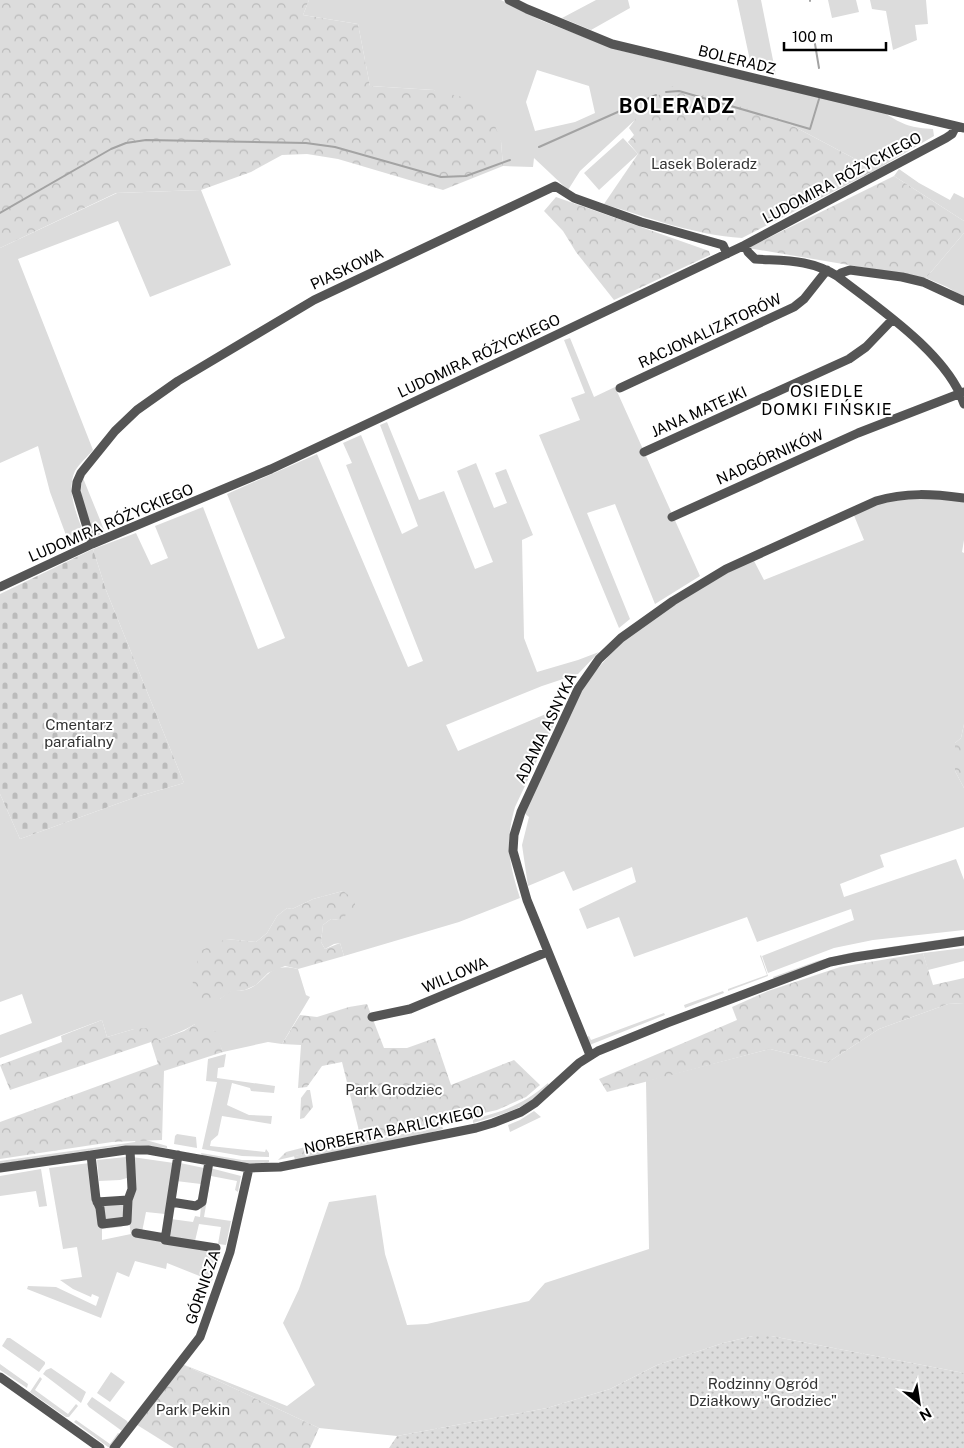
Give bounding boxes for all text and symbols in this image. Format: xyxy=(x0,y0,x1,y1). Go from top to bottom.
scale bar xyxy=(784,20,886,52)
text: 100 m xyxy=(792,28,833,45)
street label: BOLERADZ xyxy=(697,42,778,77)
district label: BOLERADZ xyxy=(619,94,735,118)
street label: LUDOMIRA RÓŻYCKIEGO xyxy=(759,128,924,227)
park label: Lasek Boleradz xyxy=(651,155,757,172)
street label: PIASKOWA xyxy=(308,244,386,293)
street label: RACJONALIZATORÓW xyxy=(635,289,784,371)
street label: LUDOMIRA RÓŻYCKIEGO xyxy=(394,309,563,401)
district label: OSIEDLE DOMKI FIŃSKIE xyxy=(761,382,893,419)
street label: JANA MATEJKI xyxy=(648,383,749,440)
street label: NADGÓRNIKÓW xyxy=(713,424,826,488)
street label: LUDOMIRA RÓŻYCKIEGO xyxy=(25,479,196,565)
street label: ADAMA ASNYKA xyxy=(511,669,580,786)
park label: Cmentarz parafialny xyxy=(44,716,114,750)
street label: WILLOWA xyxy=(419,953,490,996)
park label: Park Grodziec xyxy=(345,1081,443,1098)
street label: NORBERTA BARLICKIEGO xyxy=(302,1102,486,1157)
street label: GÓRNICZA xyxy=(181,1246,223,1327)
park label: Rodzinny Ogród Działkowy "Grodziec" xyxy=(689,1375,837,1409)
north arrow xyxy=(894,1378,944,1428)
park label: Park Pekin xyxy=(156,1401,230,1418)
text: N xyxy=(917,1405,934,1424)

